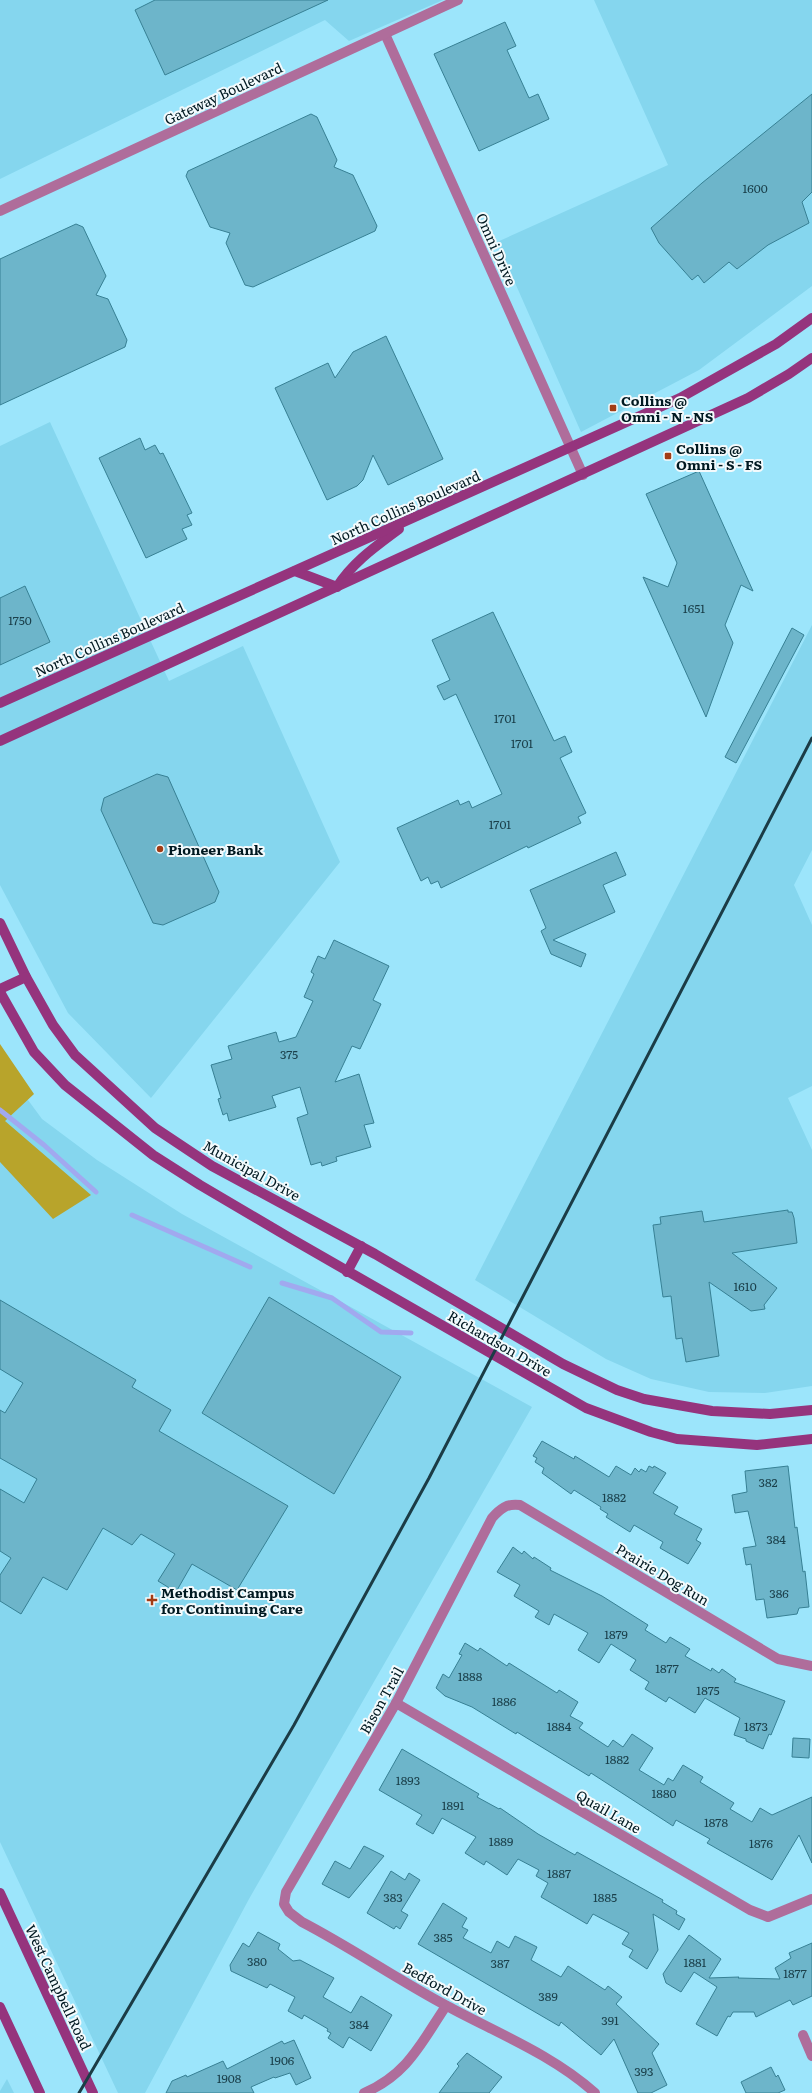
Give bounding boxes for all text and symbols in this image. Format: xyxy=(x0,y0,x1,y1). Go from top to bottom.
street label: Gateway Boulevard xyxy=(161,57,286,129)
house number: 1600 xyxy=(742,179,768,197)
street label: Omni Drive xyxy=(472,209,522,289)
place label: Collins @ Omni - N - NS xyxy=(621,390,714,426)
marker: Collins @ Omni - N - NS xyxy=(608,403,618,413)
place label: Collins @ Omni - S - FS xyxy=(676,438,763,474)
marker: Collins @ Omni - S - FS xyxy=(663,451,673,461)
street label: North Collins Boulevard xyxy=(327,465,483,549)
street label: North Collins Boulevard xyxy=(31,597,187,681)
house number: 1651 xyxy=(683,599,705,617)
house number: 1750 xyxy=(8,611,32,629)
house number: 1701 xyxy=(494,709,516,727)
house number: 1701 xyxy=(511,734,533,752)
house number: 1701 xyxy=(489,815,511,833)
place label: Pioneer Bank xyxy=(168,839,264,859)
marker: Pioneer Bank xyxy=(155,844,165,854)
house number: 375 xyxy=(280,1045,298,1063)
street label: Municipal Drive xyxy=(200,1135,304,1205)
house number: 1610 xyxy=(733,1277,757,1295)
street label: Richardson Drive xyxy=(444,1305,556,1381)
house number: 382 xyxy=(758,1473,778,1491)
house number: 1882 xyxy=(602,1488,626,1506)
house number: 384 xyxy=(766,1530,786,1548)
street label: Prairie Dog Run xyxy=(613,1538,713,1610)
place label: Methodist Campus for Continuing Care xyxy=(161,1582,303,1618)
house number: 386 xyxy=(769,1584,789,1602)
marker: Methodist Campus for Continuing Care xyxy=(146,1594,158,1606)
house number: 1879 xyxy=(604,1625,628,1643)
house number: 1877 xyxy=(655,1659,679,1677)
street label: Bison Trail xyxy=(354,1663,408,1737)
house number: 1888 xyxy=(458,1667,483,1685)
house number: 1875 xyxy=(696,1681,720,1699)
house number: 1886 xyxy=(492,1692,517,1710)
house number: 1884 xyxy=(547,1717,572,1735)
house number: 1873 xyxy=(744,1717,768,1735)
house number: 1882 xyxy=(605,1750,629,1768)
house number: 1893 xyxy=(396,1771,420,1789)
street label: Quail Lane xyxy=(573,1784,645,1838)
house number: 1880 xyxy=(651,1784,677,1802)
house number: 1891 xyxy=(442,1796,464,1814)
house number: 1878 xyxy=(704,1813,728,1831)
house number: 1889 xyxy=(489,1832,513,1850)
house number: 1876 xyxy=(749,1834,774,1852)
house number: 1887 xyxy=(547,1864,571,1882)
house number: 383 xyxy=(383,1888,403,1906)
house number: 1885 xyxy=(593,1888,617,1906)
street label: West Campbell Road xyxy=(21,1921,97,2053)
house number: 385 xyxy=(433,1928,453,1946)
house number: 380 xyxy=(247,1952,267,1970)
house number: 1881 xyxy=(684,1953,707,1971)
house number: 387 xyxy=(490,1954,510,1972)
street label: Bedford Drive xyxy=(399,1957,491,2019)
house number: 1877 xyxy=(783,1964,807,1982)
house number: 389 xyxy=(538,1987,558,2005)
house number: 391 xyxy=(601,2011,619,2029)
house number: 384 xyxy=(349,2015,369,2033)
house number: 1906 xyxy=(270,2051,295,2069)
house number: 393 xyxy=(634,2062,654,2080)
house number: 1908 xyxy=(217,2069,242,2087)

